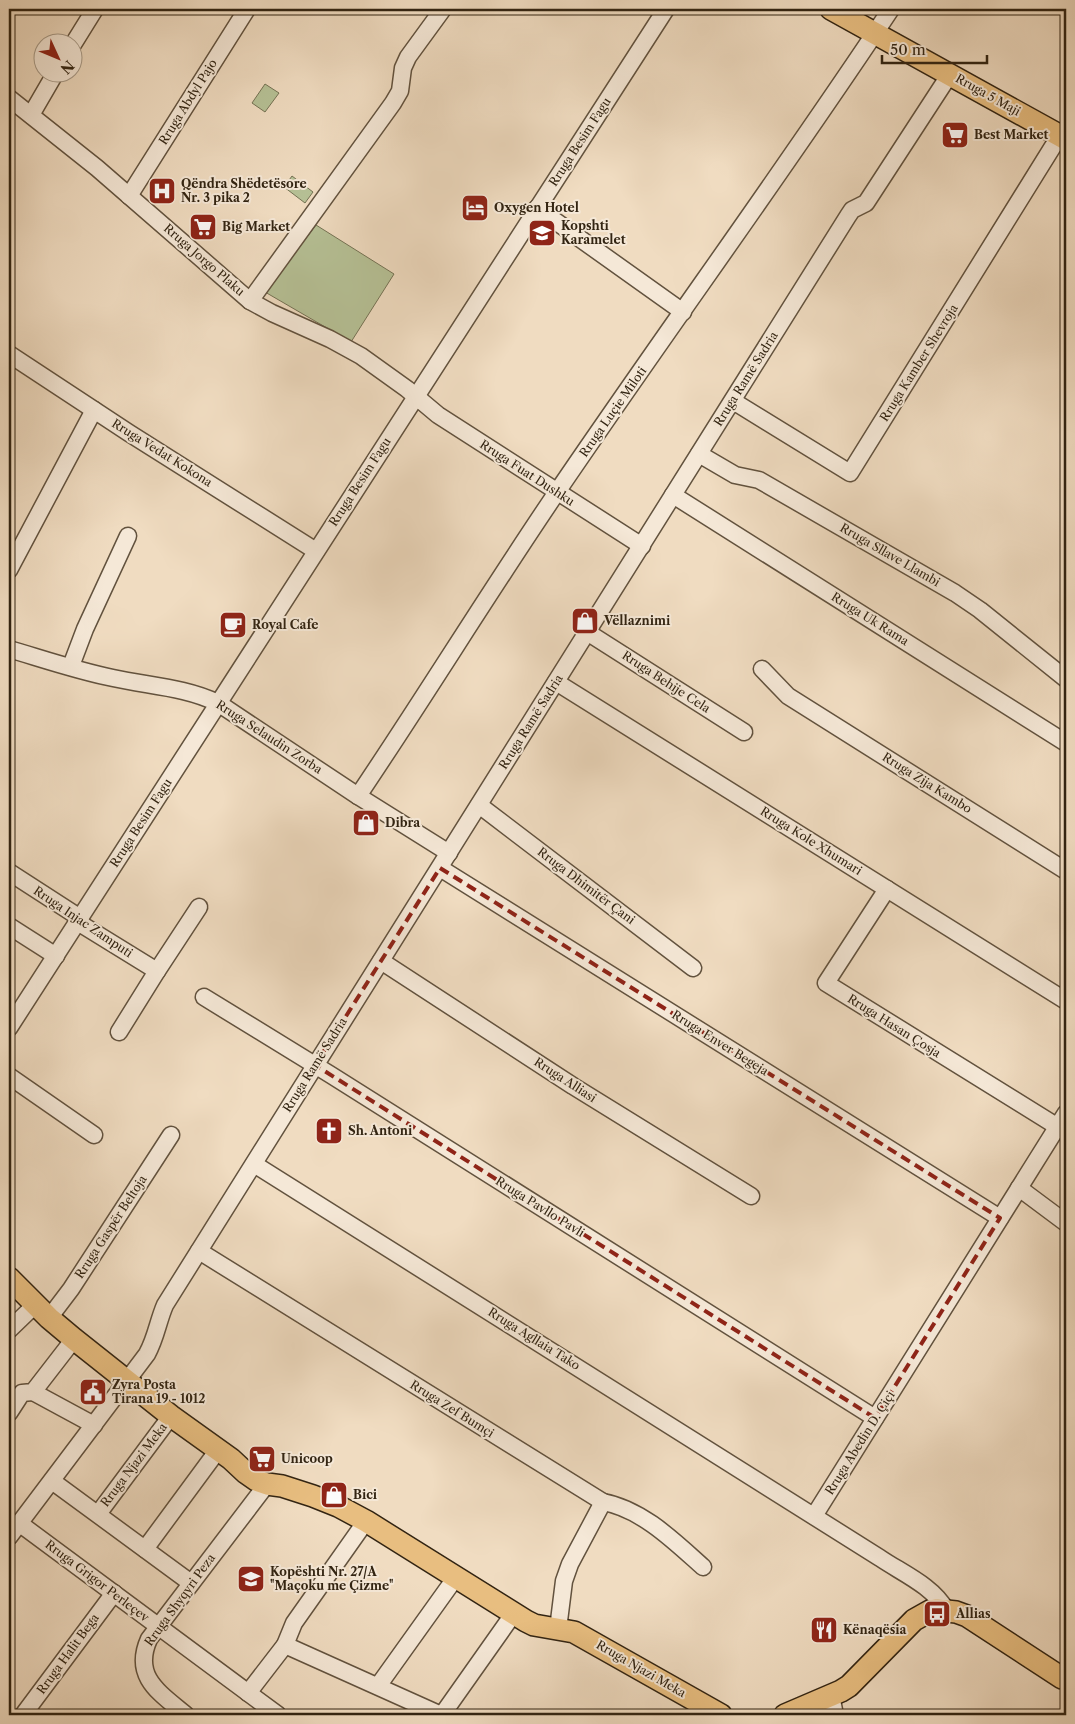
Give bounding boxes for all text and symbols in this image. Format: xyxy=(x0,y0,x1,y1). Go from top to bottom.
north arrow xyxy=(32,32,82,82)
scale bar xyxy=(882,32,988,64)
text: 50 m xyxy=(890,40,926,59)
text: N xyxy=(57,56,78,78)
street label: Rruga Abdyl Pajo xyxy=(155,56,220,147)
street label: Rruga 5 Maji xyxy=(953,71,1024,119)
street label: Rruga Besim Fagu xyxy=(545,94,614,189)
supermarket icon: Best Market xyxy=(940,120,970,150)
place label: Best Market xyxy=(974,127,1049,142)
hospital icon: Qëndra Shëdetësore Nr. 3 pika 2 xyxy=(147,176,177,206)
place label: Qëndra Shëdetësore Nr. 3 pika 2 xyxy=(181,176,307,205)
hotel icon: Oxygen Hotel xyxy=(460,193,490,223)
place label: Oxygen Hotel xyxy=(494,200,579,215)
supermarket icon: Big Market xyxy=(188,212,218,242)
school or university icon: Kopshti Karamelet xyxy=(527,218,557,248)
place label: Kopshti Karamelet xyxy=(561,218,626,247)
place label: Big Market xyxy=(222,219,290,234)
street label: Rruga Jorgo Plaku xyxy=(161,220,248,299)
street label: Rruga Kamber Shevroja xyxy=(876,301,961,424)
street label: Rruga Ramë Sadria xyxy=(710,328,781,429)
street label: Rruga Luçie Miloti xyxy=(576,363,650,460)
street label: Rruga Vedat Kokona xyxy=(109,416,216,490)
street label: Rruga Besim Fagu xyxy=(325,434,394,529)
street label: Rruga Fuat Dushku xyxy=(477,436,578,509)
street label: Rruga Sllave Llambi xyxy=(838,520,943,590)
street label: Rruga Uk Rama xyxy=(829,589,912,649)
shop icon: Vëllaznimi xyxy=(570,606,600,636)
cafe icon: Royal Cafe xyxy=(218,610,248,640)
place label: Vëllaznimi xyxy=(603,613,671,628)
place label: Royal Cafe xyxy=(252,617,319,632)
street label: Rruga Behije Cela xyxy=(619,647,714,716)
street label: Rruga Ramë Sadria xyxy=(495,671,566,772)
street label: Rruga Selaudin Zorba xyxy=(213,697,326,777)
street label: Rruga Zija Kambo xyxy=(880,749,975,816)
street label: Rruga Besim Fagu xyxy=(106,775,175,870)
street label: Rruga Kole Xhumari xyxy=(758,803,865,878)
shop icon: Dibra xyxy=(351,808,381,838)
place label: Dibra xyxy=(385,815,421,830)
street label: Rruga Dhimitër Çani xyxy=(535,844,638,927)
street label: Rruga Injac Zamputi xyxy=(31,883,136,961)
street label: Rruga Hasan Çosja xyxy=(845,991,944,1061)
street label: Rruga Enver Begeja xyxy=(669,1007,772,1079)
street label: Rruga Ramë Sadria xyxy=(279,1014,350,1115)
street label: Rruga Alliasi xyxy=(531,1054,600,1105)
church icon: Sh. Antoni xyxy=(314,1116,344,1146)
place label: Sh. Antoni xyxy=(348,1123,413,1138)
street label: Rruga Gaspër Beltoja xyxy=(72,1172,150,1281)
street label: Rruga Pavllo Pavli xyxy=(493,1173,588,1240)
street label: Rruga Agllaia Tako xyxy=(485,1304,583,1373)
public building icon: Zyra Posta Tirana 19 - 1012 xyxy=(78,1377,108,1407)
place label: Zyra Posta Tirana 19 - 1012 xyxy=(112,1377,205,1406)
street label: Rruga Zef Bumçi xyxy=(407,1377,497,1441)
street label: Rruga Abedin D. Çiçi xyxy=(821,1388,898,1497)
street label: Rruga Njazi Meka xyxy=(97,1419,170,1510)
supermarket icon: Unicoop xyxy=(247,1444,277,1474)
place label: Unicoop xyxy=(281,1451,333,1466)
shop icon: Bici xyxy=(319,1480,349,1510)
place label: Bici xyxy=(353,1487,378,1502)
street label: Rruga Grigor Perleçev xyxy=(42,1537,153,1625)
street label: Rruga Shyqyri Peza xyxy=(141,1550,218,1649)
school or university icon: Kopështi Nr. 27/A "Maçoku me Çizme" xyxy=(236,1564,266,1594)
place label: Kopështi Nr. 27/A "Maçoku me Çizme" xyxy=(270,1564,393,1593)
bus stop icon: Allias xyxy=(922,1599,952,1629)
place label: Allias xyxy=(955,1606,991,1621)
street label: Rruga Halit Bega xyxy=(33,1610,102,1697)
restaurant icon: Kënaqësia xyxy=(809,1615,839,1645)
place label: Kënaqësia xyxy=(843,1622,908,1637)
street label: Rruga Njazi Meka xyxy=(594,1637,689,1701)

